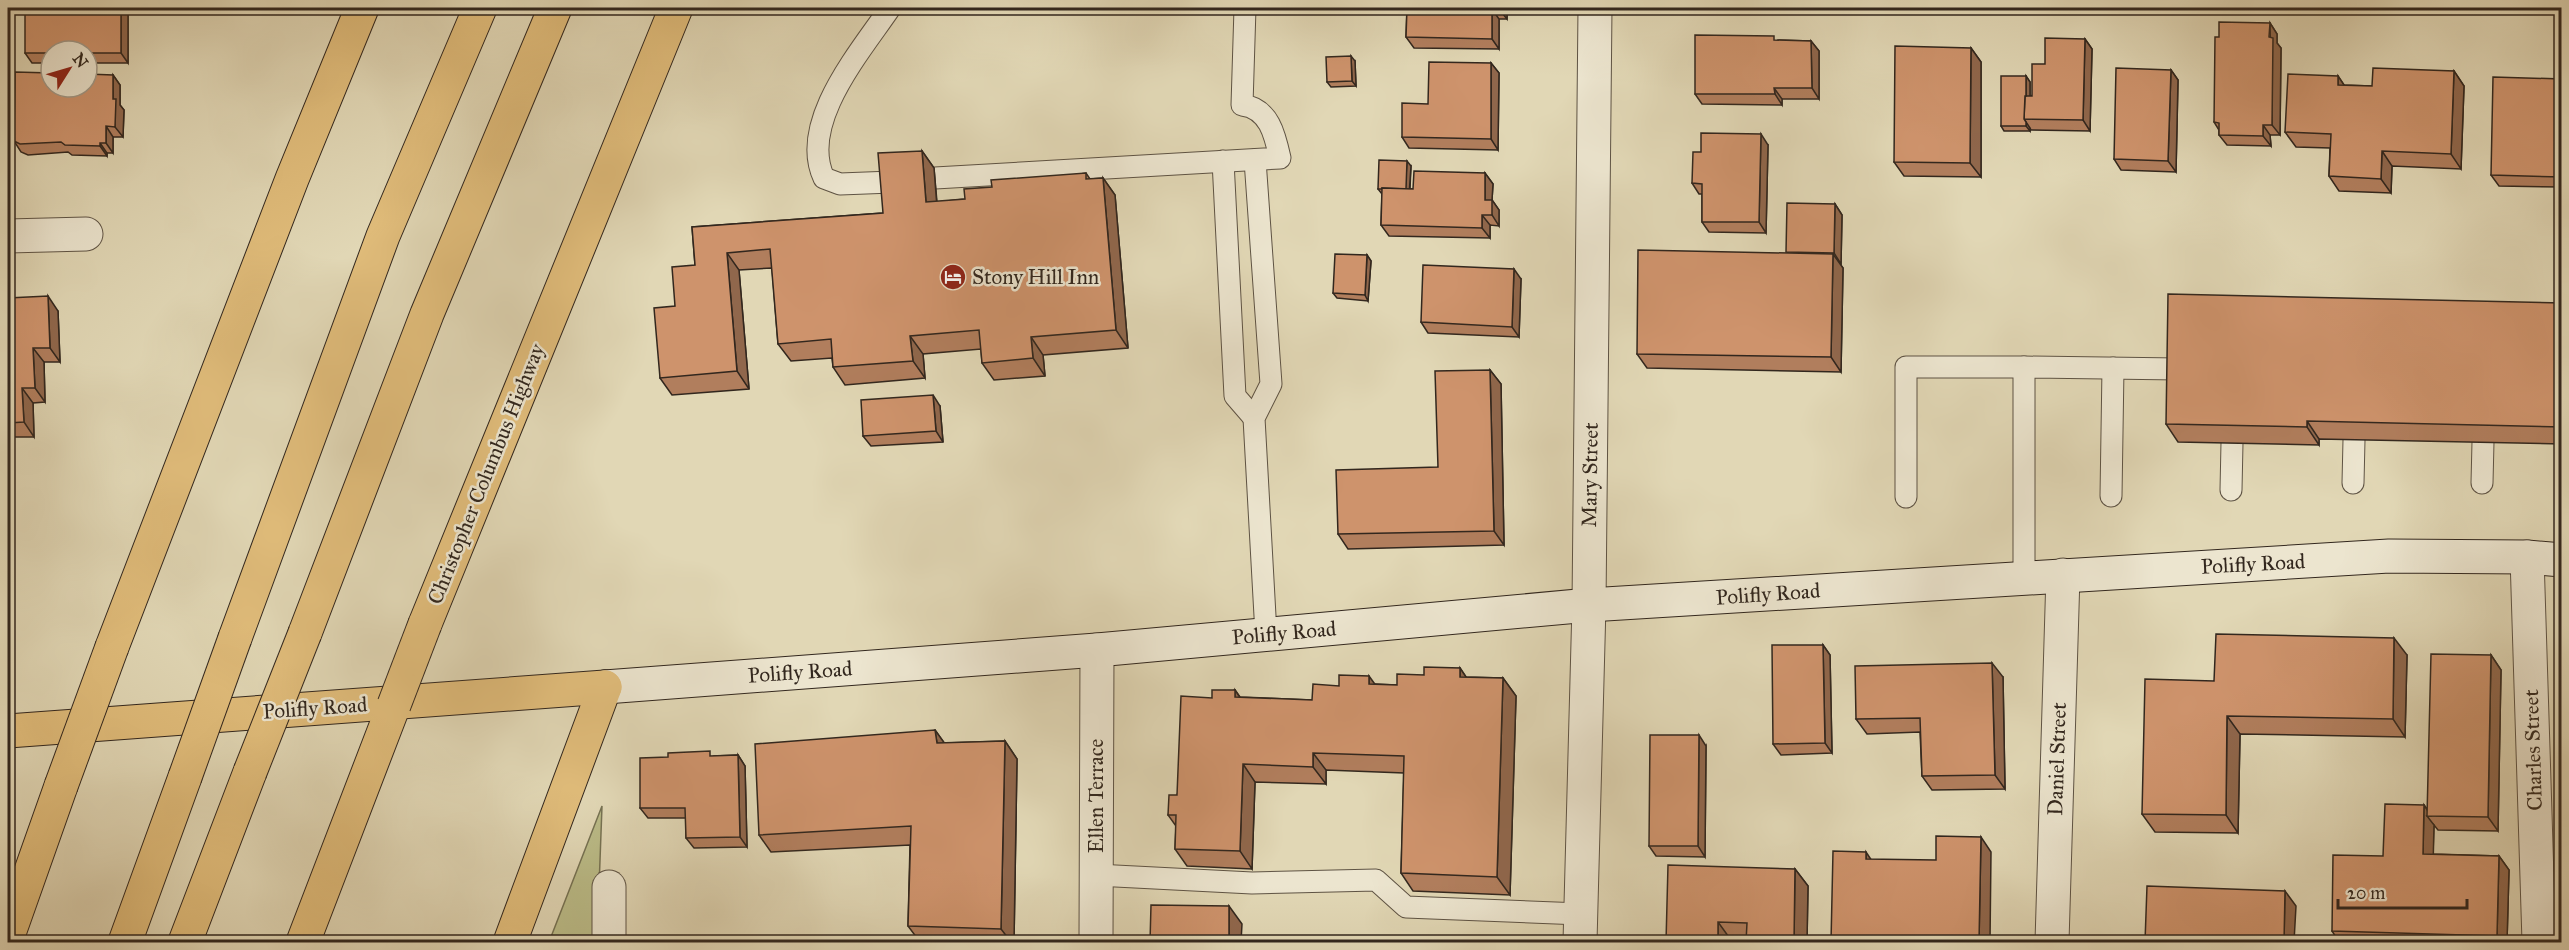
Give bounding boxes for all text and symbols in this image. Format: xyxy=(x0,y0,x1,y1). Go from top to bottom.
north arrow xyxy=(39,39,99,99)
text: N xyxy=(69,49,93,72)
hotel icon: Stony Hill Inn xyxy=(938,262,968,292)
place label: Stony Hill Inn xyxy=(972,264,1099,290)
street label: Christopher Columbus Highway xyxy=(422,339,551,608)
street label: Mary Street xyxy=(1576,422,1604,528)
street label: Polifly Road xyxy=(2200,548,2306,580)
street label: Polifly Road xyxy=(1715,577,1822,611)
street label: Polifly Road xyxy=(1231,615,1338,651)
street label: Polifly Road xyxy=(747,655,854,689)
street label: Charles Street xyxy=(2518,688,2548,811)
street label: Polifly Road xyxy=(262,691,369,725)
street label: Daniel Street xyxy=(2042,701,2072,816)
street label: Ellen Terrace xyxy=(1083,738,1109,853)
scale bar xyxy=(2338,872,2467,910)
text: 20 m xyxy=(2347,882,2385,904)

